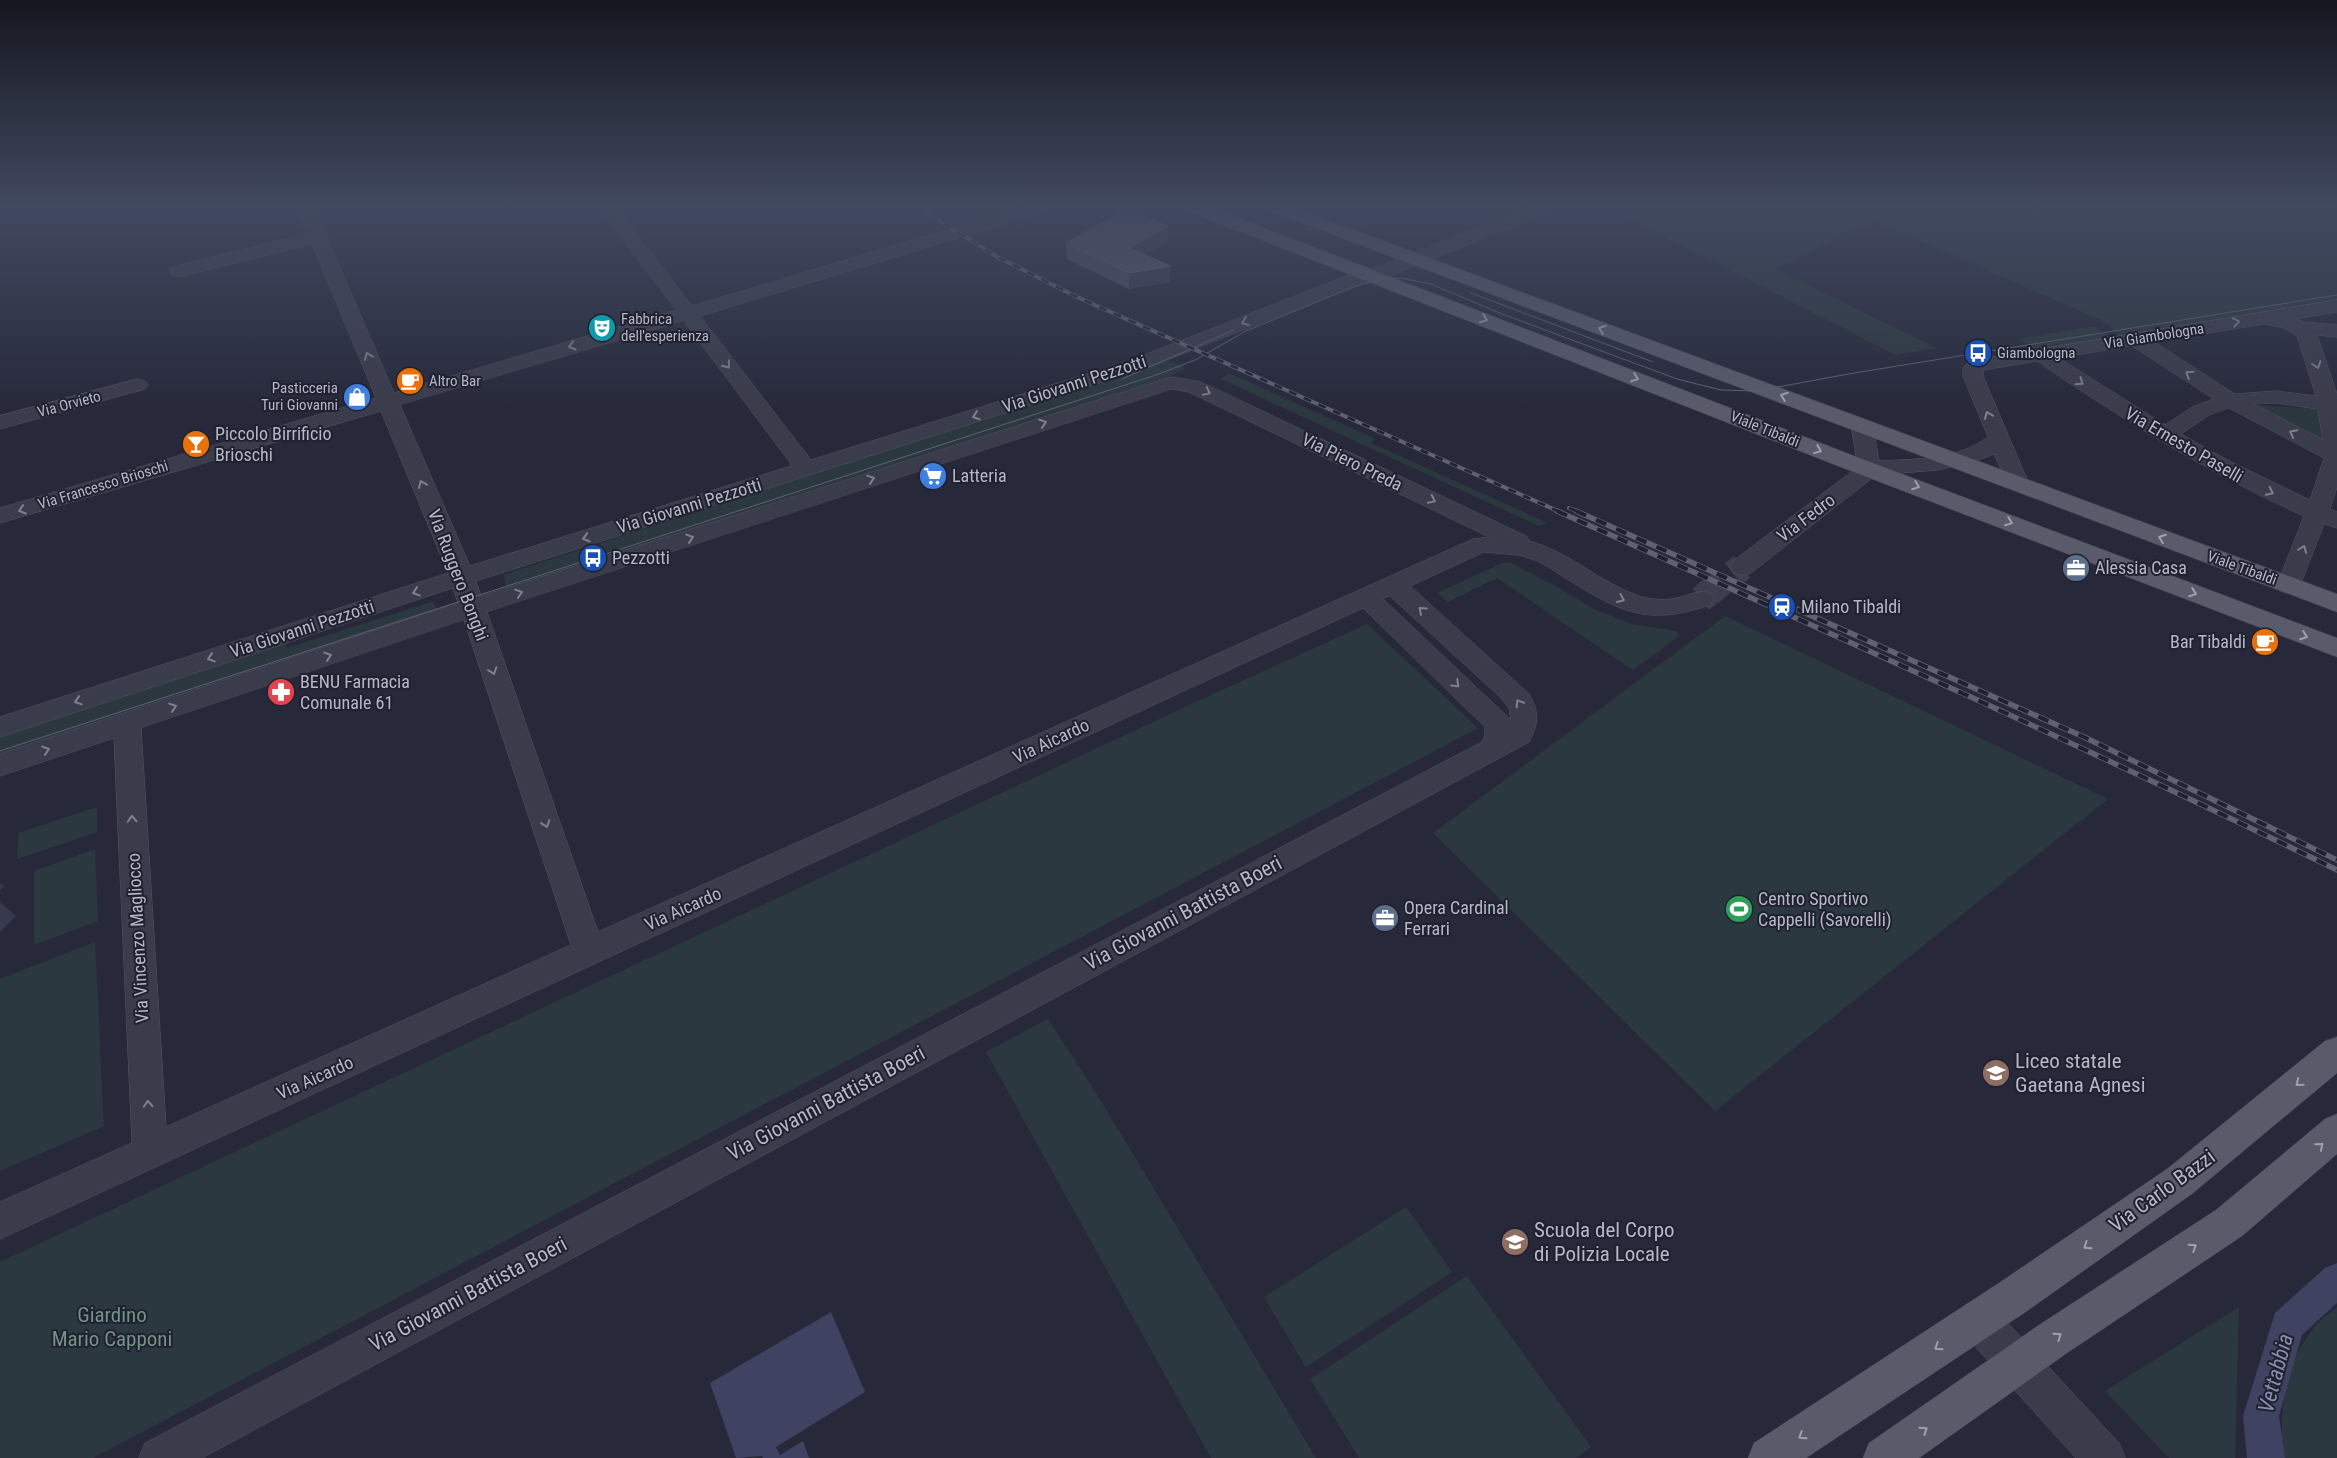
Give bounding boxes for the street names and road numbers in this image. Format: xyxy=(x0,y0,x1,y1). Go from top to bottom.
street label: Via Giambologna xyxy=(2103,319,2205,353)
street label: Via Giovanni Pezzotti xyxy=(999,350,1149,417)
street label: Via Orvieto xyxy=(35,387,103,421)
street label: Via Ernesto Paselli xyxy=(2122,402,2247,487)
street label: Viale Tibaldi xyxy=(1728,407,1802,451)
street label: Via Piero Preda xyxy=(1299,428,1406,495)
street label: Via Francesco Brioschi xyxy=(36,457,170,513)
street label: Via Giovanni Pezzotti xyxy=(614,474,764,538)
street label: Via Fedro xyxy=(1773,489,1839,546)
street label: Via Ruggero Bonghi xyxy=(424,506,493,644)
street label: Viale Tibaldi xyxy=(2205,547,2279,589)
street label: Via Giovanni Pezzotti xyxy=(227,595,377,662)
street label: Via Aicardo xyxy=(1009,714,1092,767)
street label: Via Giovanni Battista Boeri xyxy=(1080,851,1286,975)
street label: Via Vincenzo Magliocco xyxy=(123,852,152,1024)
street label: Via Aicardo xyxy=(641,882,724,935)
street label: Via Giovanni Battista Boeri xyxy=(723,1041,929,1165)
street label: Via Aicardo xyxy=(273,1051,356,1104)
street label: Via Carlo Bazzi xyxy=(2104,1145,2220,1237)
street label: Via Giovanni Battista Boeri xyxy=(365,1232,571,1356)

